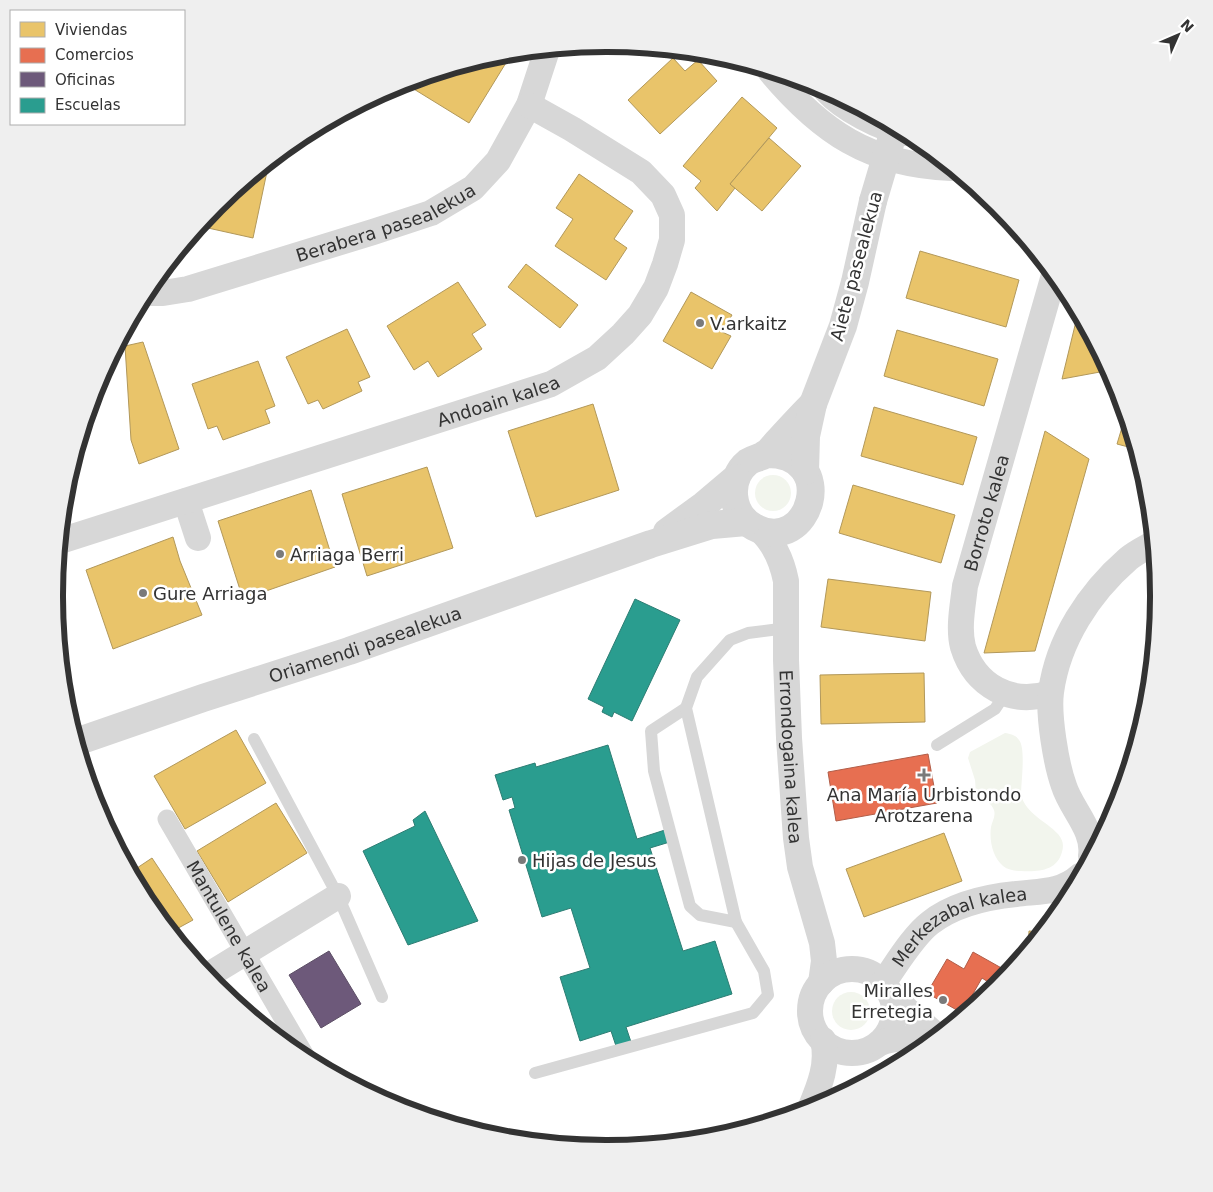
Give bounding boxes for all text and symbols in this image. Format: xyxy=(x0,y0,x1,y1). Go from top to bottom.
legend xyxy=(10,10,185,125)
north arrow xyxy=(1153,10,1203,60)
text: N xyxy=(1177,16,1197,36)
text: Viviendas xyxy=(55,21,128,39)
text: Comercios xyxy=(55,46,134,64)
text: Oficinas xyxy=(55,71,115,89)
text: Escuelas xyxy=(55,96,121,114)
street label: Berabera pasealekua xyxy=(293,179,479,266)
street label: Aiete pasealekua xyxy=(826,189,886,343)
place label: V.arkaitz xyxy=(710,313,787,334)
marker: V.arkaitz xyxy=(694,317,706,329)
street label: Andoain kalea xyxy=(434,371,563,430)
street label: Borroto kalea xyxy=(959,452,1013,574)
place label: Arriaga Berri xyxy=(290,544,404,565)
marker: Arriaga Berri xyxy=(274,548,286,560)
place label: Gure Arriaga xyxy=(153,583,267,604)
marker: Gure Arriaga xyxy=(137,587,149,599)
street label: Oriamendi pasealekua xyxy=(266,602,464,687)
street label: Errondogaina kalea xyxy=(776,669,807,845)
marker: Ana María Urbistondo Arotzarena xyxy=(918,769,930,781)
place label: Ana María Urbistondo Arotzarena xyxy=(827,784,1021,826)
place label: Hijas de Jesus xyxy=(532,850,656,871)
marker: Hijas de Jesus xyxy=(516,854,528,866)
street label: Mantulene kalea xyxy=(183,856,276,996)
street label: Merkezabal kalea xyxy=(887,882,1028,970)
place label: Miralles Erretegia xyxy=(851,980,933,1022)
marker: Miralles Erretegia xyxy=(937,994,949,1006)

